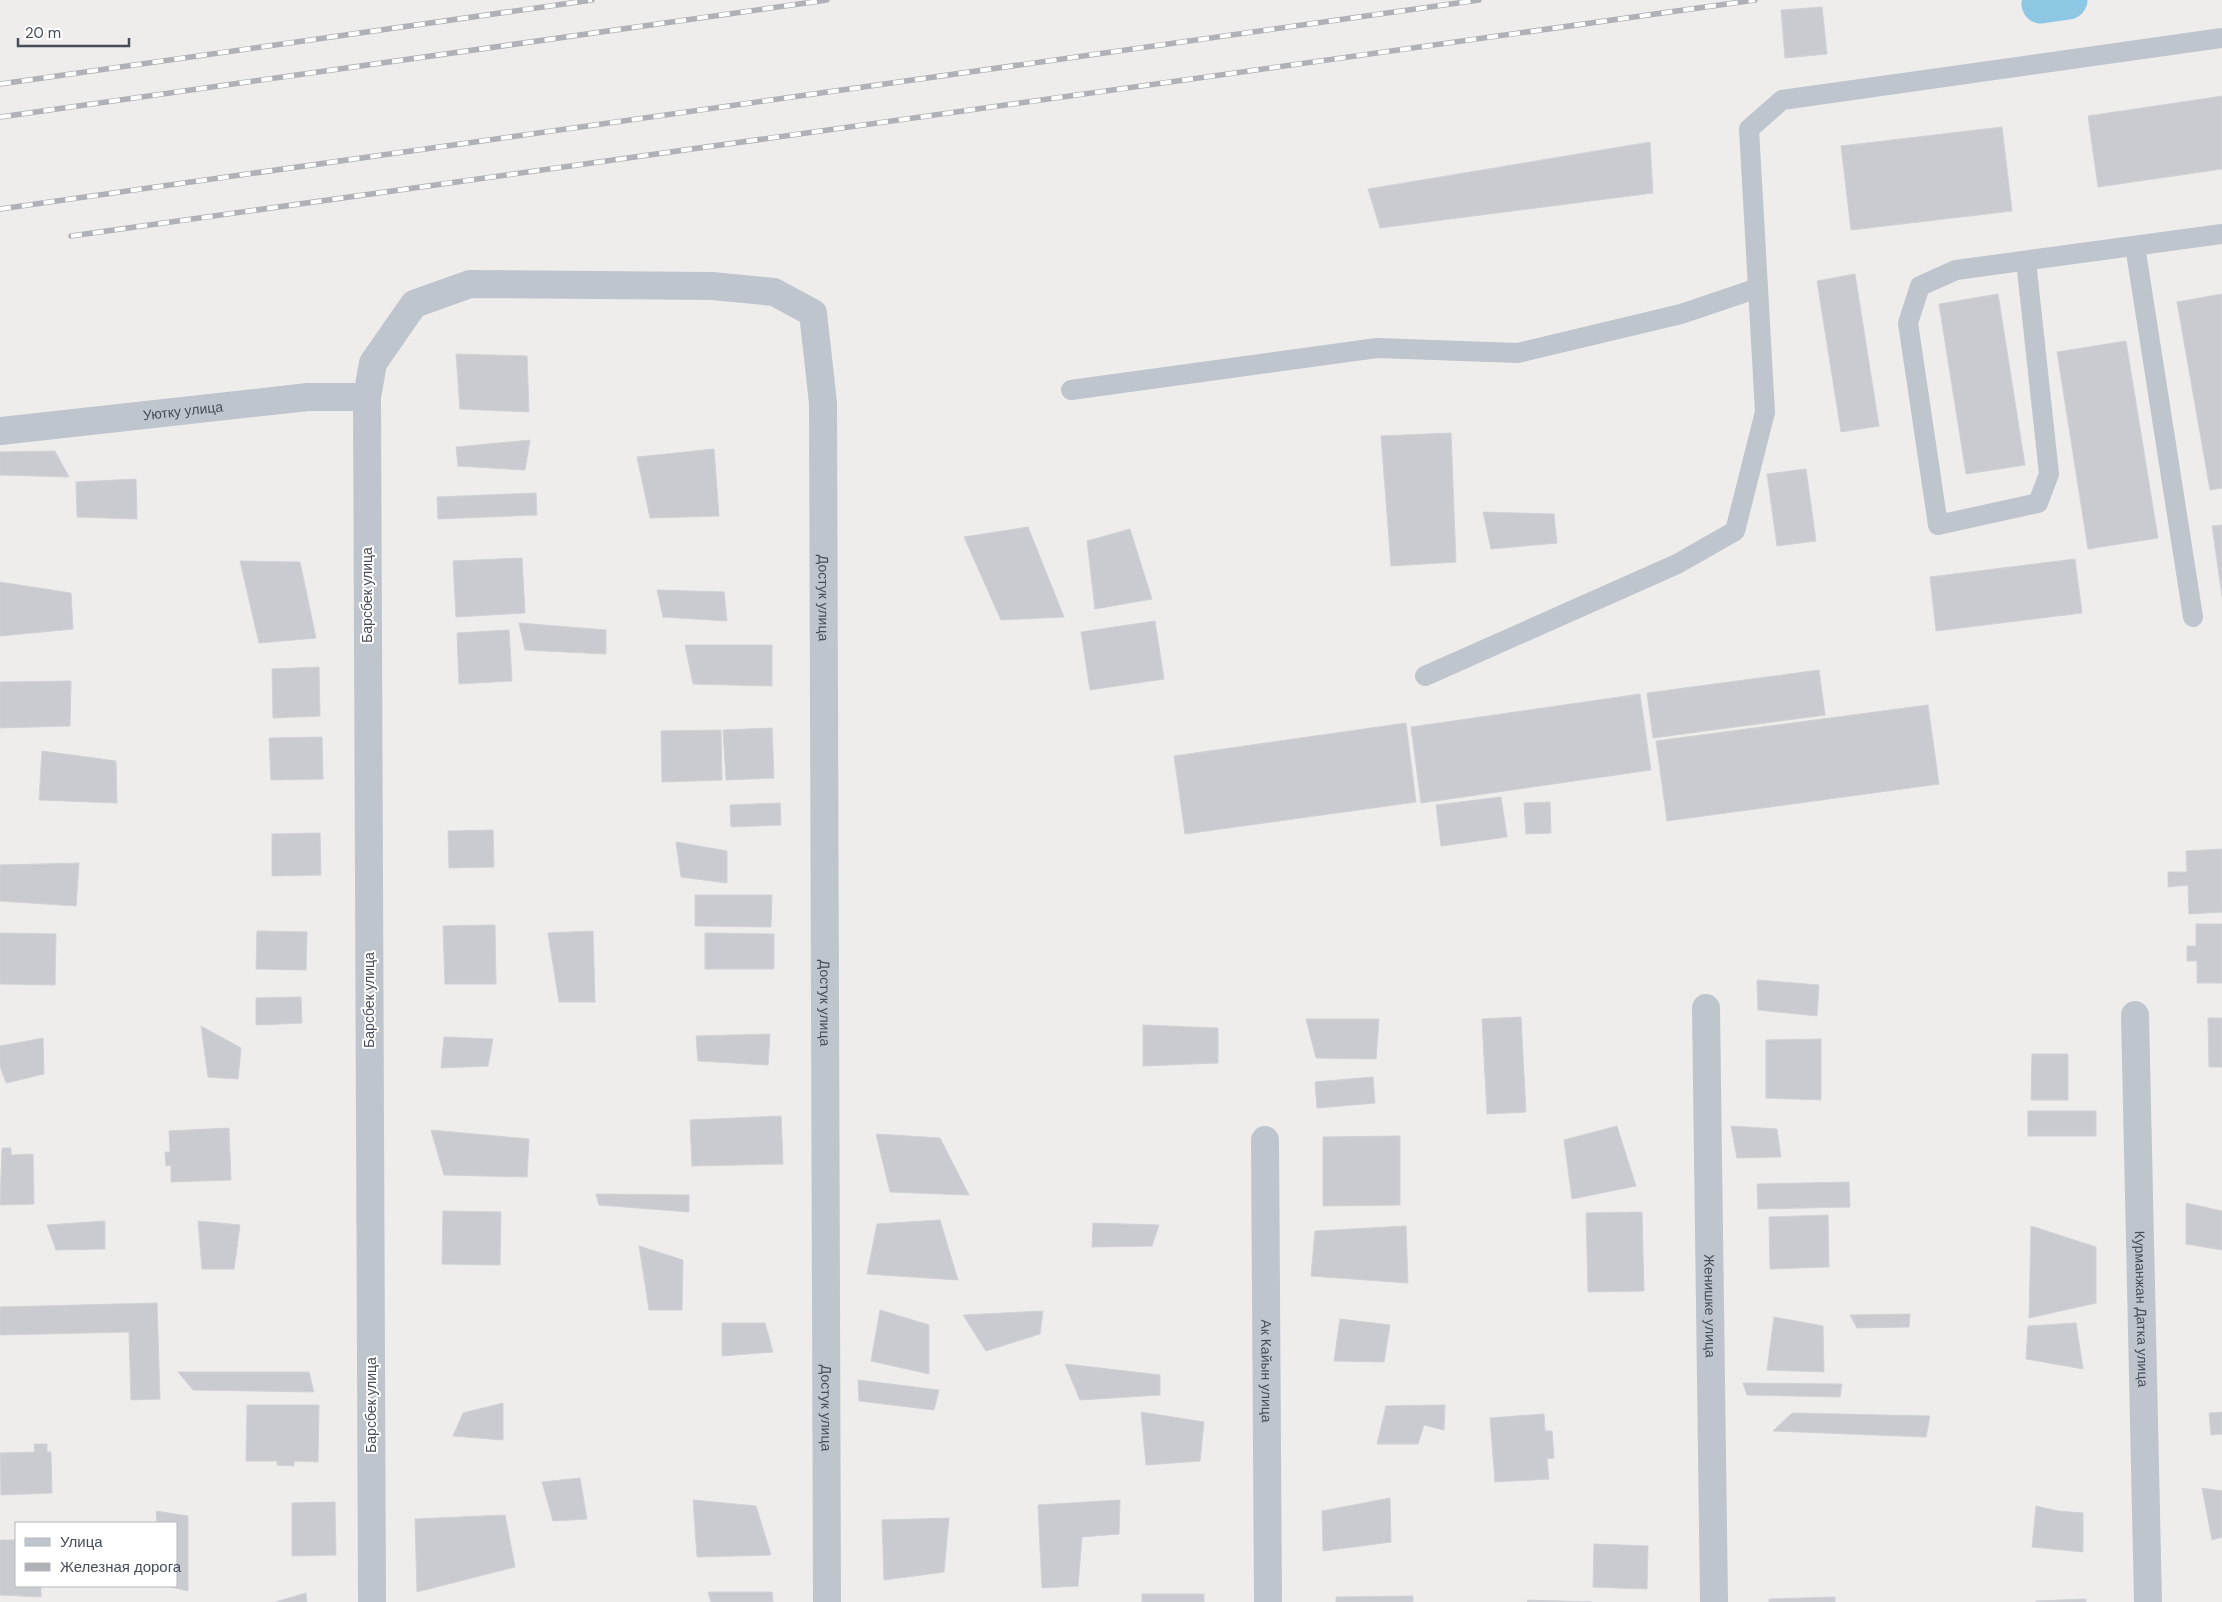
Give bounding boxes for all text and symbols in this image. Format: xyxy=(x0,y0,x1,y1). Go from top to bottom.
scale bar xyxy=(18,15,129,47)
text: 20 m xyxy=(25,23,61,43)
street label: Уютку улица xyxy=(142,397,224,424)
street label: Барсбек улица xyxy=(358,547,376,643)
street label: Достук улица xyxy=(815,555,833,641)
street label: Барсбек улица xyxy=(360,952,378,1048)
street label: Достук улица xyxy=(816,960,834,1046)
street label: Курманжан Датка улица xyxy=(2131,1231,2152,1388)
street label: Женишке улица xyxy=(1700,1254,1720,1358)
street label: Ак Кайын улица xyxy=(1257,1319,1276,1423)
street label: Барсбек улица xyxy=(362,1357,380,1453)
street label: Достук улица xyxy=(817,1365,835,1451)
legend xyxy=(15,1522,178,1587)
text: Улица xyxy=(60,1532,103,1552)
text: Железная дорога xyxy=(60,1557,182,1577)

